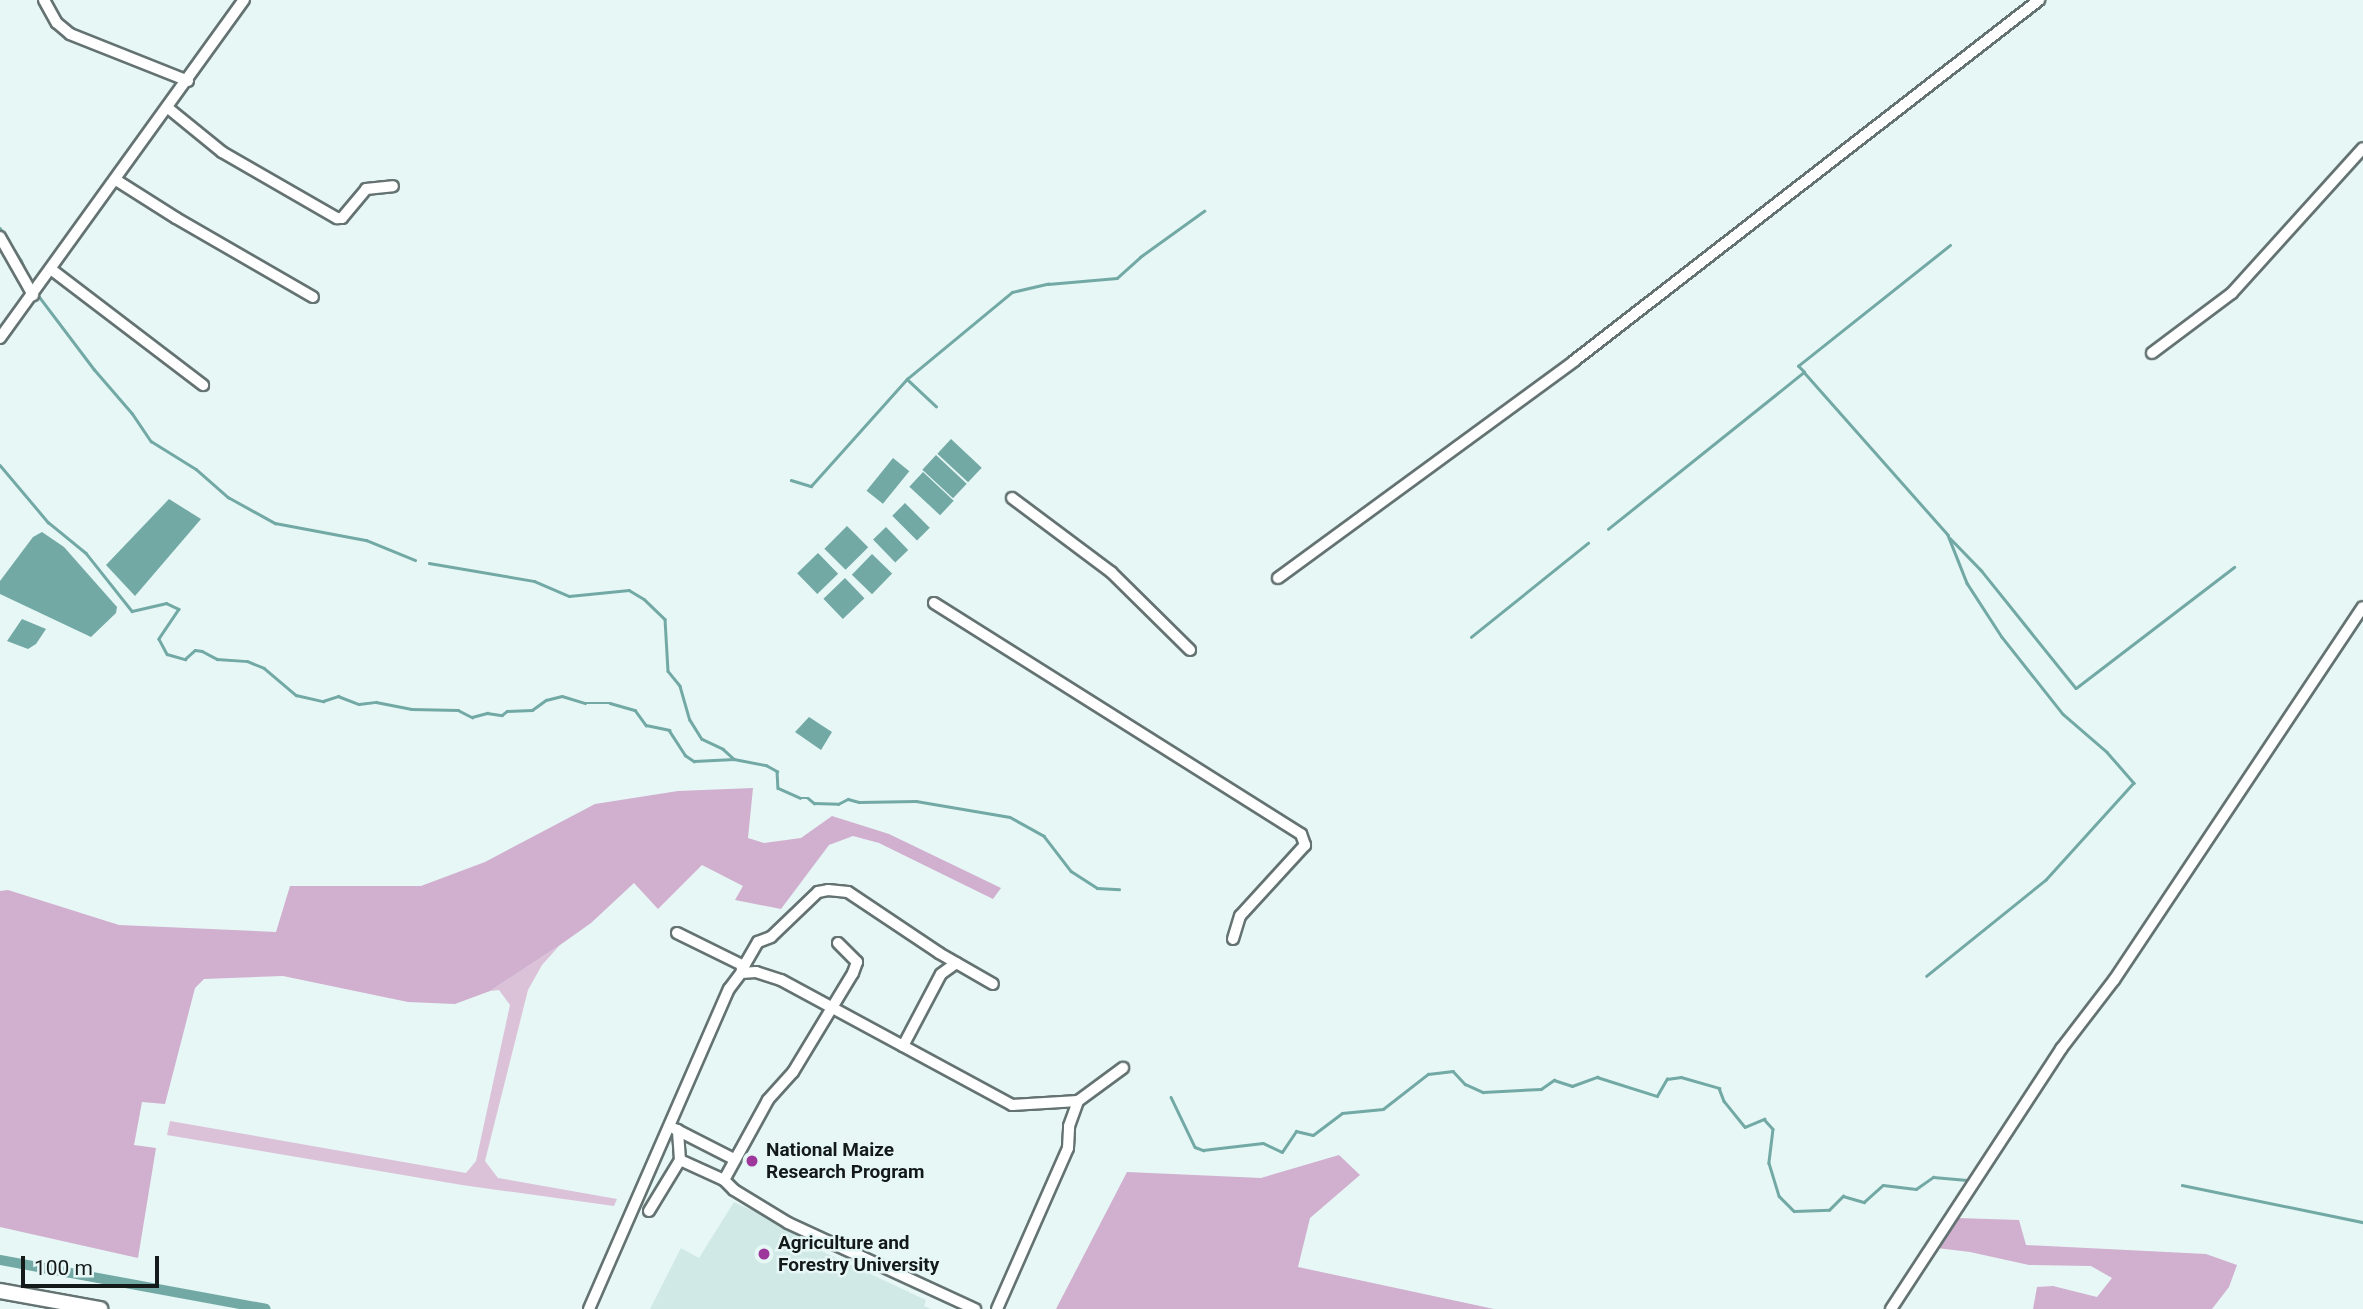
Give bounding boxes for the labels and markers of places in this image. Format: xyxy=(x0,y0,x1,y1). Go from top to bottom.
place label: National Maize Research Program xyxy=(766,1139,924,1183)
marker: National Maize Research Program xyxy=(744,1153,760,1169)
place label: Agriculture and Forestry University xyxy=(778,1232,939,1276)
marker: Agriculture and Forestry University xyxy=(756,1246,772,1262)

